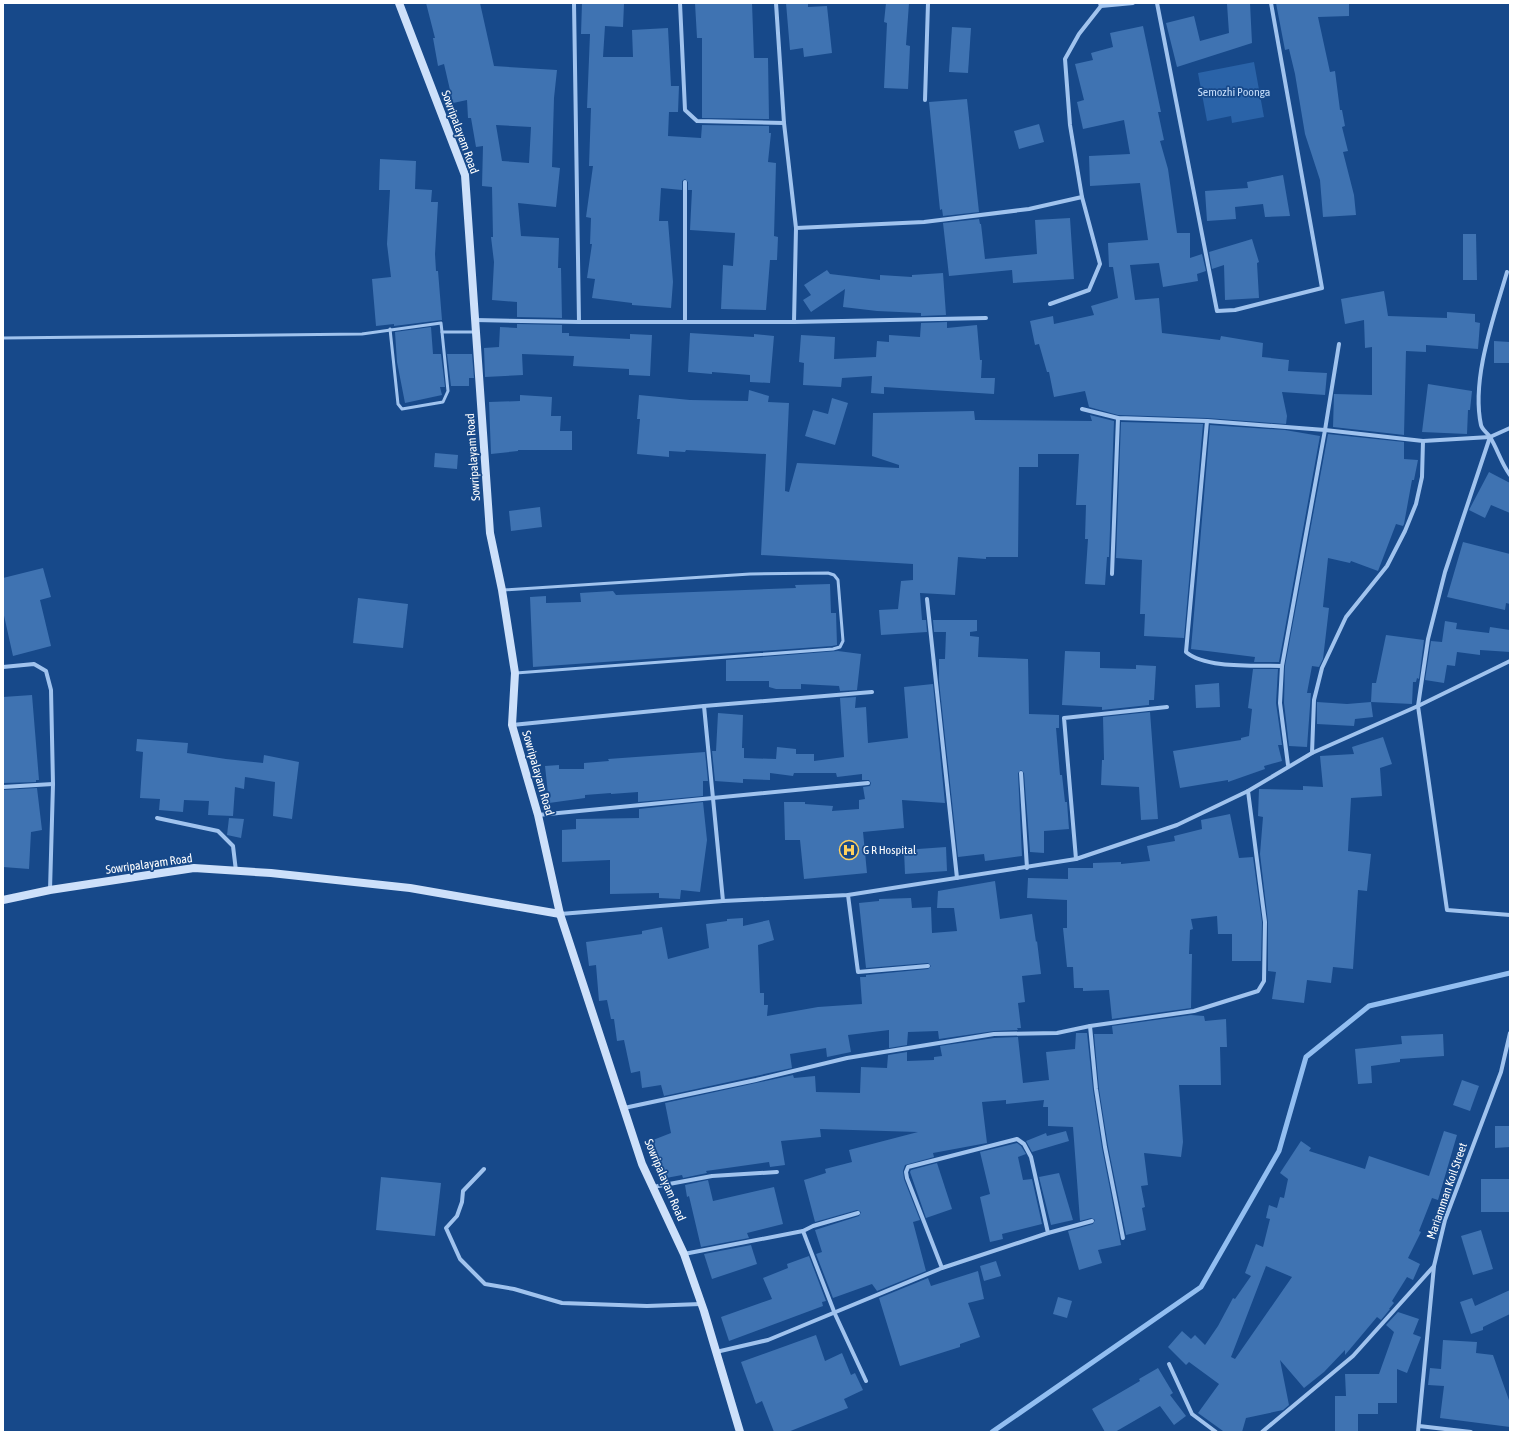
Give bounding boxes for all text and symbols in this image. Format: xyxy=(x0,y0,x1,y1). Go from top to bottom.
park label: Semozhi Poonga xyxy=(1198,85,1270,99)
street label: Sowripalayam Road xyxy=(438,88,482,176)
street label: Sowripalayam Road xyxy=(463,413,483,501)
street label: Sowripalayam Road xyxy=(519,729,557,817)
hospital icon: G R Hospital xyxy=(838,839,860,861)
place label: G R Hospital xyxy=(863,843,917,857)
street label: Sowripalayam Road xyxy=(105,851,193,877)
street label: Sowripalayam Road xyxy=(641,1137,689,1223)
street label: Mariamman Koil Street xyxy=(1424,1140,1470,1241)

